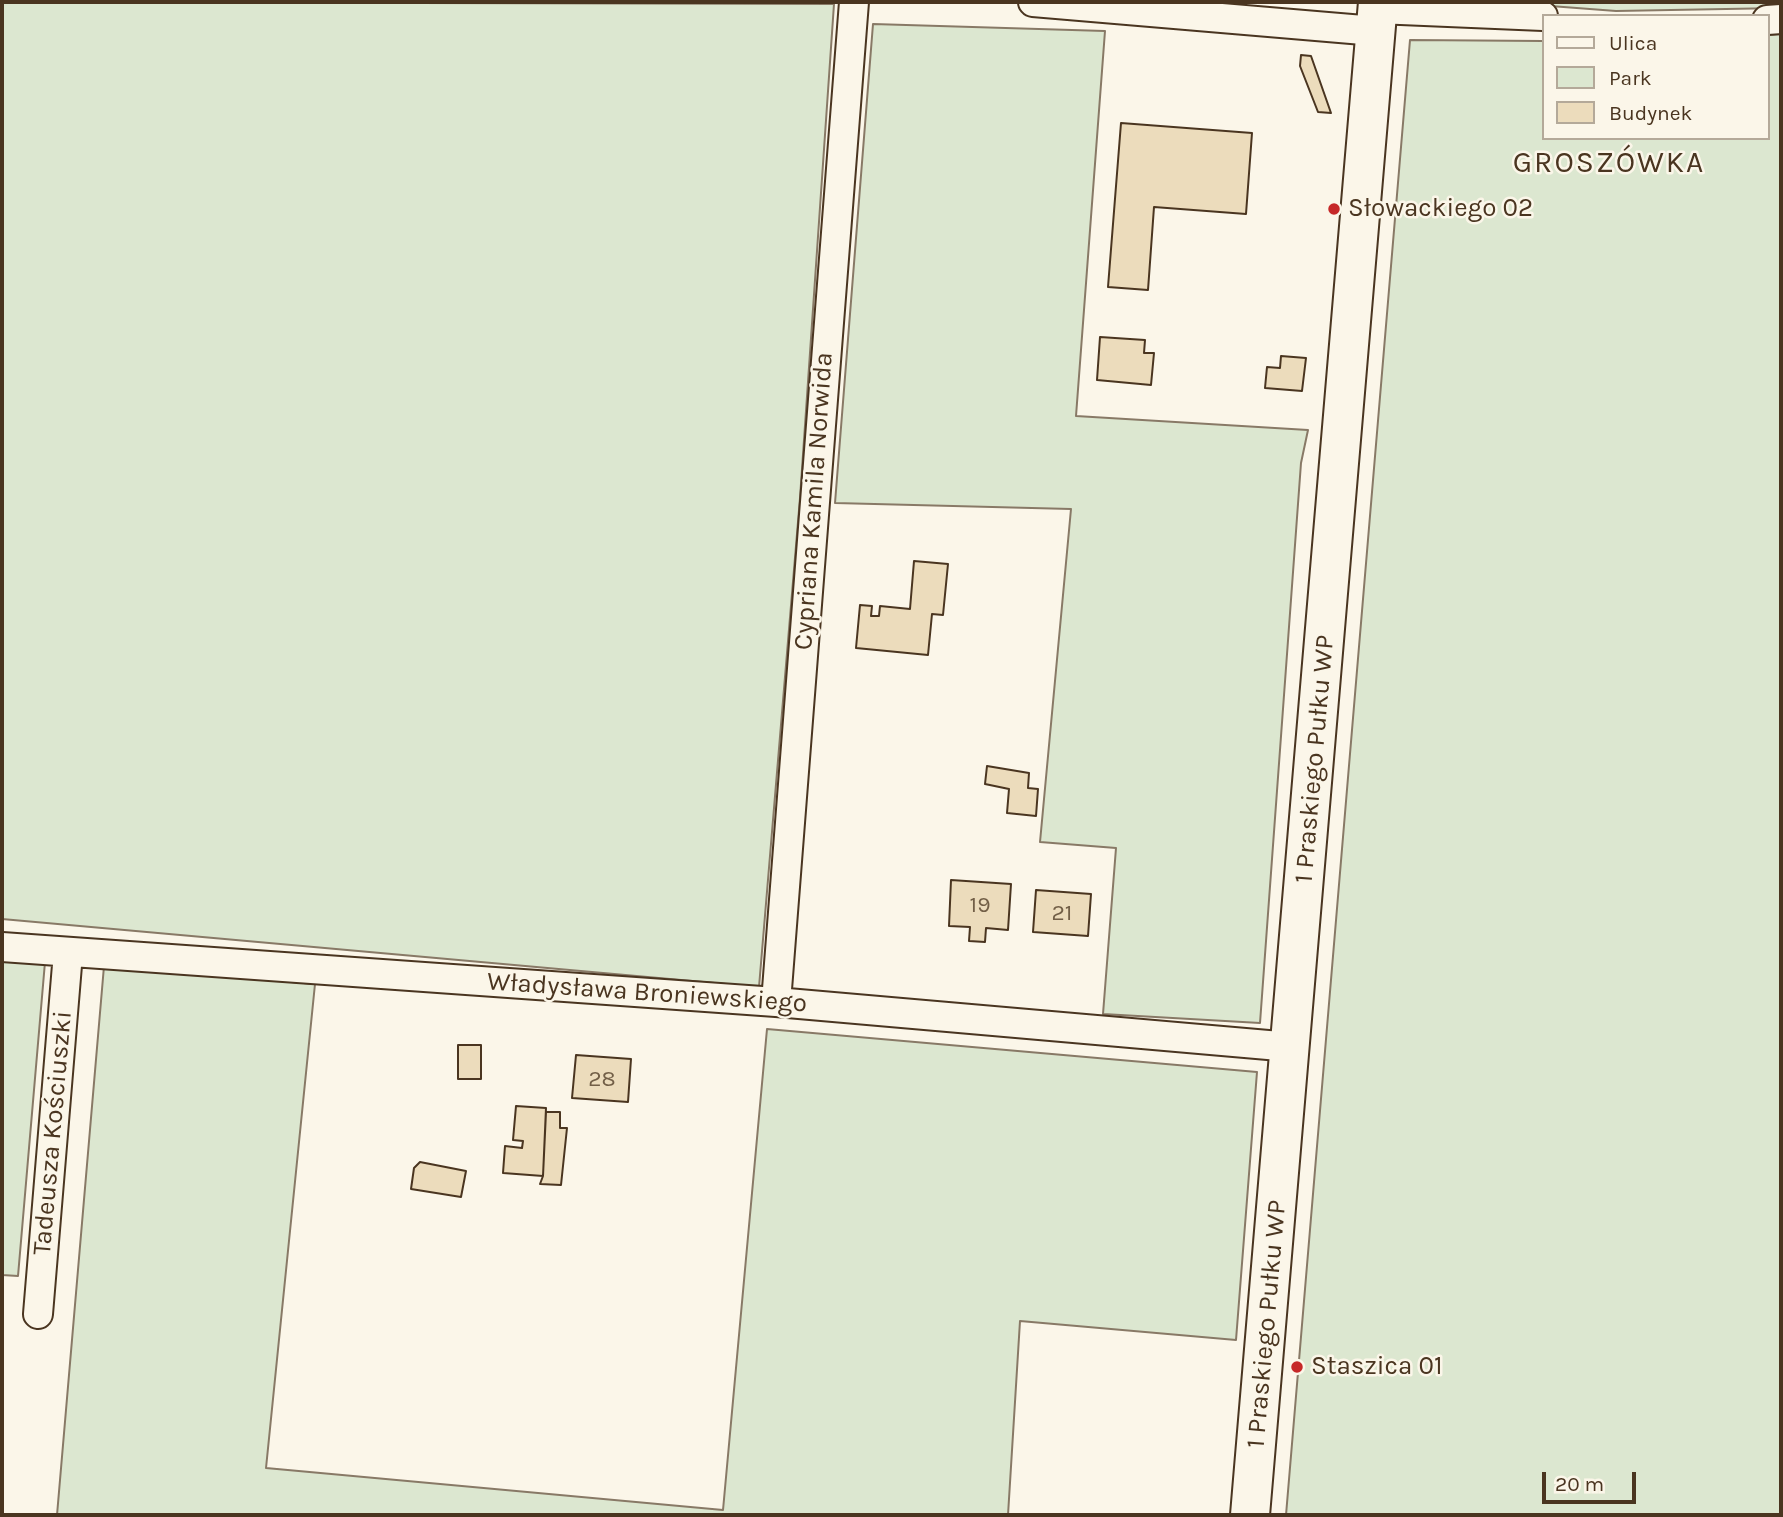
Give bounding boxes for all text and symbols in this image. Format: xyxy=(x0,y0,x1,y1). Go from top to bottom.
legend xyxy=(1542,14,1769,140)
text: Ulica xyxy=(1609,31,1657,55)
text: Park xyxy=(1609,66,1652,90)
text: Budynek xyxy=(1609,101,1692,125)
district label: GROSZÓWKA xyxy=(1514,145,1704,181)
place label: Słowackiego 02 xyxy=(1348,193,1533,225)
marker: Słowackiego 02 xyxy=(1326,201,1342,217)
street label: Cypriana Kamila Norwida xyxy=(788,351,840,651)
street label: 1 Praskiego Pułku WP xyxy=(1289,634,1341,884)
house number: 19 xyxy=(970,891,990,919)
house number: 21 xyxy=(1052,899,1072,927)
street label: Władysława Broniewskiego xyxy=(486,966,808,1020)
street label: Tadeusza Kościuszki xyxy=(27,1010,79,1256)
house number: 28 xyxy=(588,1065,616,1093)
street label: 1 Praskiego Pułku WP xyxy=(1241,1199,1293,1449)
place label: Staszica 01 xyxy=(1311,1351,1442,1383)
marker: Staszica 01 xyxy=(1289,1359,1305,1375)
scale bar xyxy=(1545,1458,1640,1502)
text: 20 m xyxy=(1555,1472,1604,1496)

